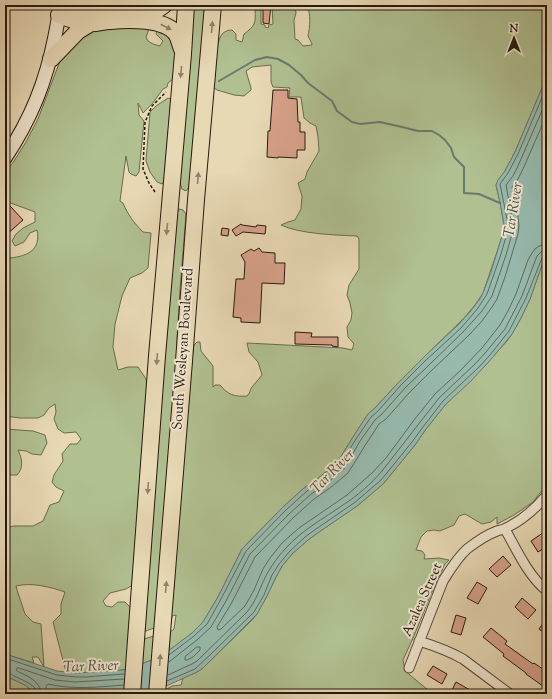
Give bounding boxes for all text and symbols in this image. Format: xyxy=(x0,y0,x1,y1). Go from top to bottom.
north arrow xyxy=(494,18,534,58)
one-way arrow xyxy=(208,21,215,33)
text: N xyxy=(509,21,519,37)
one-way arrow xyxy=(160,24,172,30)
one-way arrow xyxy=(178,66,184,78)
one-way arrow xyxy=(194,172,201,184)
water label: Tar River xyxy=(499,180,529,239)
one-way arrow xyxy=(164,223,171,235)
street label: South Wesleyan Boulevard xyxy=(168,267,200,431)
one-way arrow xyxy=(153,353,160,365)
water label: Tar River xyxy=(306,444,360,499)
one-way arrow xyxy=(144,482,151,495)
street label: Azalea Street xyxy=(398,560,448,640)
one-way arrow xyxy=(162,581,169,593)
one-way arrow xyxy=(156,654,163,666)
water label: Tar River xyxy=(63,656,120,678)

